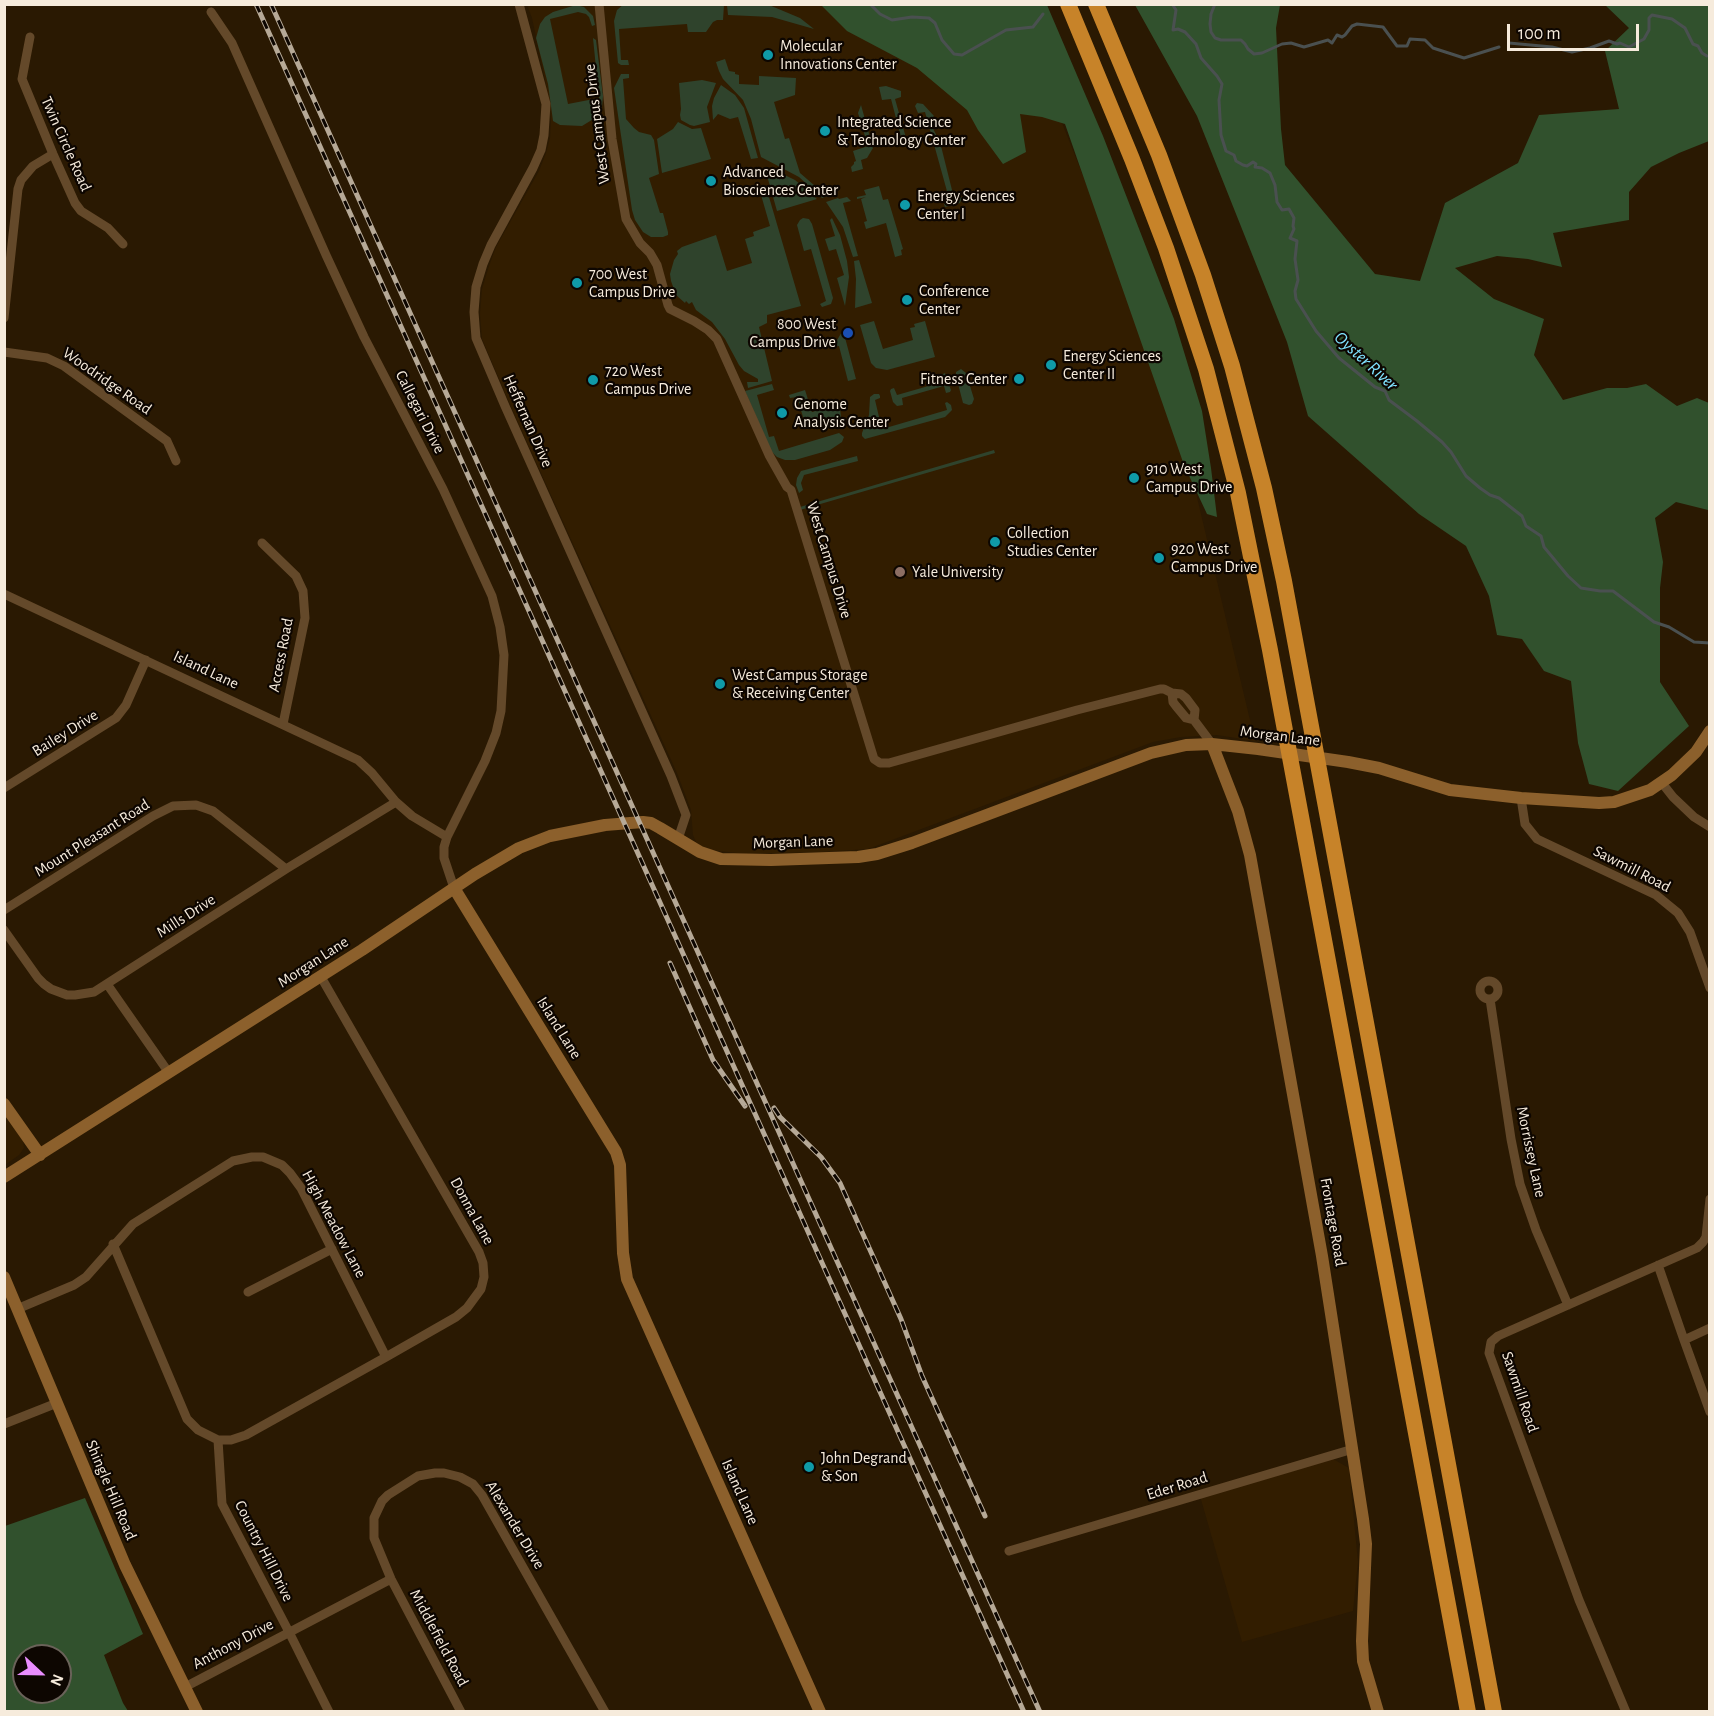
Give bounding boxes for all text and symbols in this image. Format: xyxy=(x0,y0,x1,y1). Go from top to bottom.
scale bar xyxy=(1510,12,1642,50)
text: 100 m xyxy=(1518,25,1561,43)
place label: Molecular Innovations Center xyxy=(780,36,897,74)
marker: Molecular Innovations Center xyxy=(761,48,775,62)
street label: West Campus Drive xyxy=(580,63,614,185)
street label: Twin Circle Road xyxy=(37,94,95,194)
place label: Integrated Science & Technology Center xyxy=(837,112,965,150)
marker: Integrated Science & Technology Center xyxy=(818,124,832,138)
place label: Advanced Biosciences Center xyxy=(723,162,838,200)
marker: Advanced Biosciences Center xyxy=(704,174,718,188)
place label: Energy Sciences Center I xyxy=(917,186,1015,224)
marker: Energy Sciences Center I xyxy=(898,198,912,212)
place label: 700 West Campus Drive xyxy=(589,264,675,302)
marker: 700 West Campus Drive xyxy=(570,276,584,290)
place label: Conference Center xyxy=(919,281,989,319)
marker: Conference Center xyxy=(900,293,914,307)
place label: 800 West Campus Drive xyxy=(750,314,836,352)
marker: 800 West Campus Drive xyxy=(841,326,855,340)
water label: Oyster River xyxy=(1330,327,1402,395)
street label: Woodridge Road xyxy=(59,343,155,419)
place label: Energy Sciences Center II xyxy=(1063,346,1161,384)
marker: Energy Sciences Center II xyxy=(1044,358,1058,372)
place label: 720 West Campus Drive xyxy=(605,361,691,399)
street label: Callegari Drive xyxy=(391,367,449,457)
place label: Fitness Center xyxy=(920,369,1007,389)
street label: Heffernan Drive xyxy=(499,372,557,470)
marker: Fitness Center xyxy=(1012,372,1026,386)
marker: 720 West Campus Drive xyxy=(586,373,600,387)
place label: Genome Analysis Center xyxy=(794,394,889,432)
marker: Genome Analysis Center xyxy=(775,406,789,420)
place label: 910 West Campus Drive xyxy=(1146,459,1232,497)
marker: 910 West Campus Drive xyxy=(1127,471,1141,485)
street label: West Campus Drive xyxy=(802,499,856,621)
place label: Collection Studies Center xyxy=(1007,523,1097,561)
marker: Collection Studies Center xyxy=(988,535,1002,549)
place label: 920 West Campus Drive xyxy=(1171,539,1257,577)
marker: 920 West Campus Drive xyxy=(1152,551,1166,565)
place label: Yale University xyxy=(912,562,1003,582)
marker: Yale University xyxy=(893,565,907,579)
street label: Access Road xyxy=(264,616,298,694)
street label: Island Lane xyxy=(170,647,242,693)
place label: West Campus Storage & Receiving Center xyxy=(732,665,868,703)
marker: West Campus Storage & Receiving Center xyxy=(713,677,727,691)
street label: Bailey Drive xyxy=(29,705,101,761)
street label: Morgan Lane xyxy=(1239,722,1321,750)
street label: Mount Pleasant Road xyxy=(31,795,153,881)
street label: Morgan Lane xyxy=(752,831,834,853)
street label: Sawmill Road xyxy=(1590,841,1674,897)
street label: Mills Drive xyxy=(153,890,219,942)
street label: Morgan Lane xyxy=(274,932,352,992)
street label: Island Lane xyxy=(532,993,586,1063)
street label: Morrissey Lane xyxy=(1512,1105,1550,1199)
street label: High Meadow Lane xyxy=(297,1167,371,1281)
street label: Donna Lane xyxy=(446,1174,498,1248)
street label: Frontage Road xyxy=(1316,1176,1350,1268)
street label: Sawmill Road xyxy=(1497,1349,1543,1435)
street label: Shingle Hill Road xyxy=(81,1437,141,1543)
place label: John Degrand & Son xyxy=(821,1448,907,1486)
street label: Island Lane xyxy=(717,1456,763,1528)
marker: John Degrand & Son xyxy=(802,1460,816,1474)
street label: Eder Road xyxy=(1144,1468,1210,1504)
street label: Alexander Drive xyxy=(481,1477,549,1573)
street label: Country Hill Drive xyxy=(230,1497,298,1605)
street label: Middlefield Road xyxy=(405,1586,473,1690)
street label: Anthony Drive xyxy=(189,1615,277,1673)
north arrow xyxy=(12,1644,72,1704)
text: N xyxy=(47,1672,66,1688)

